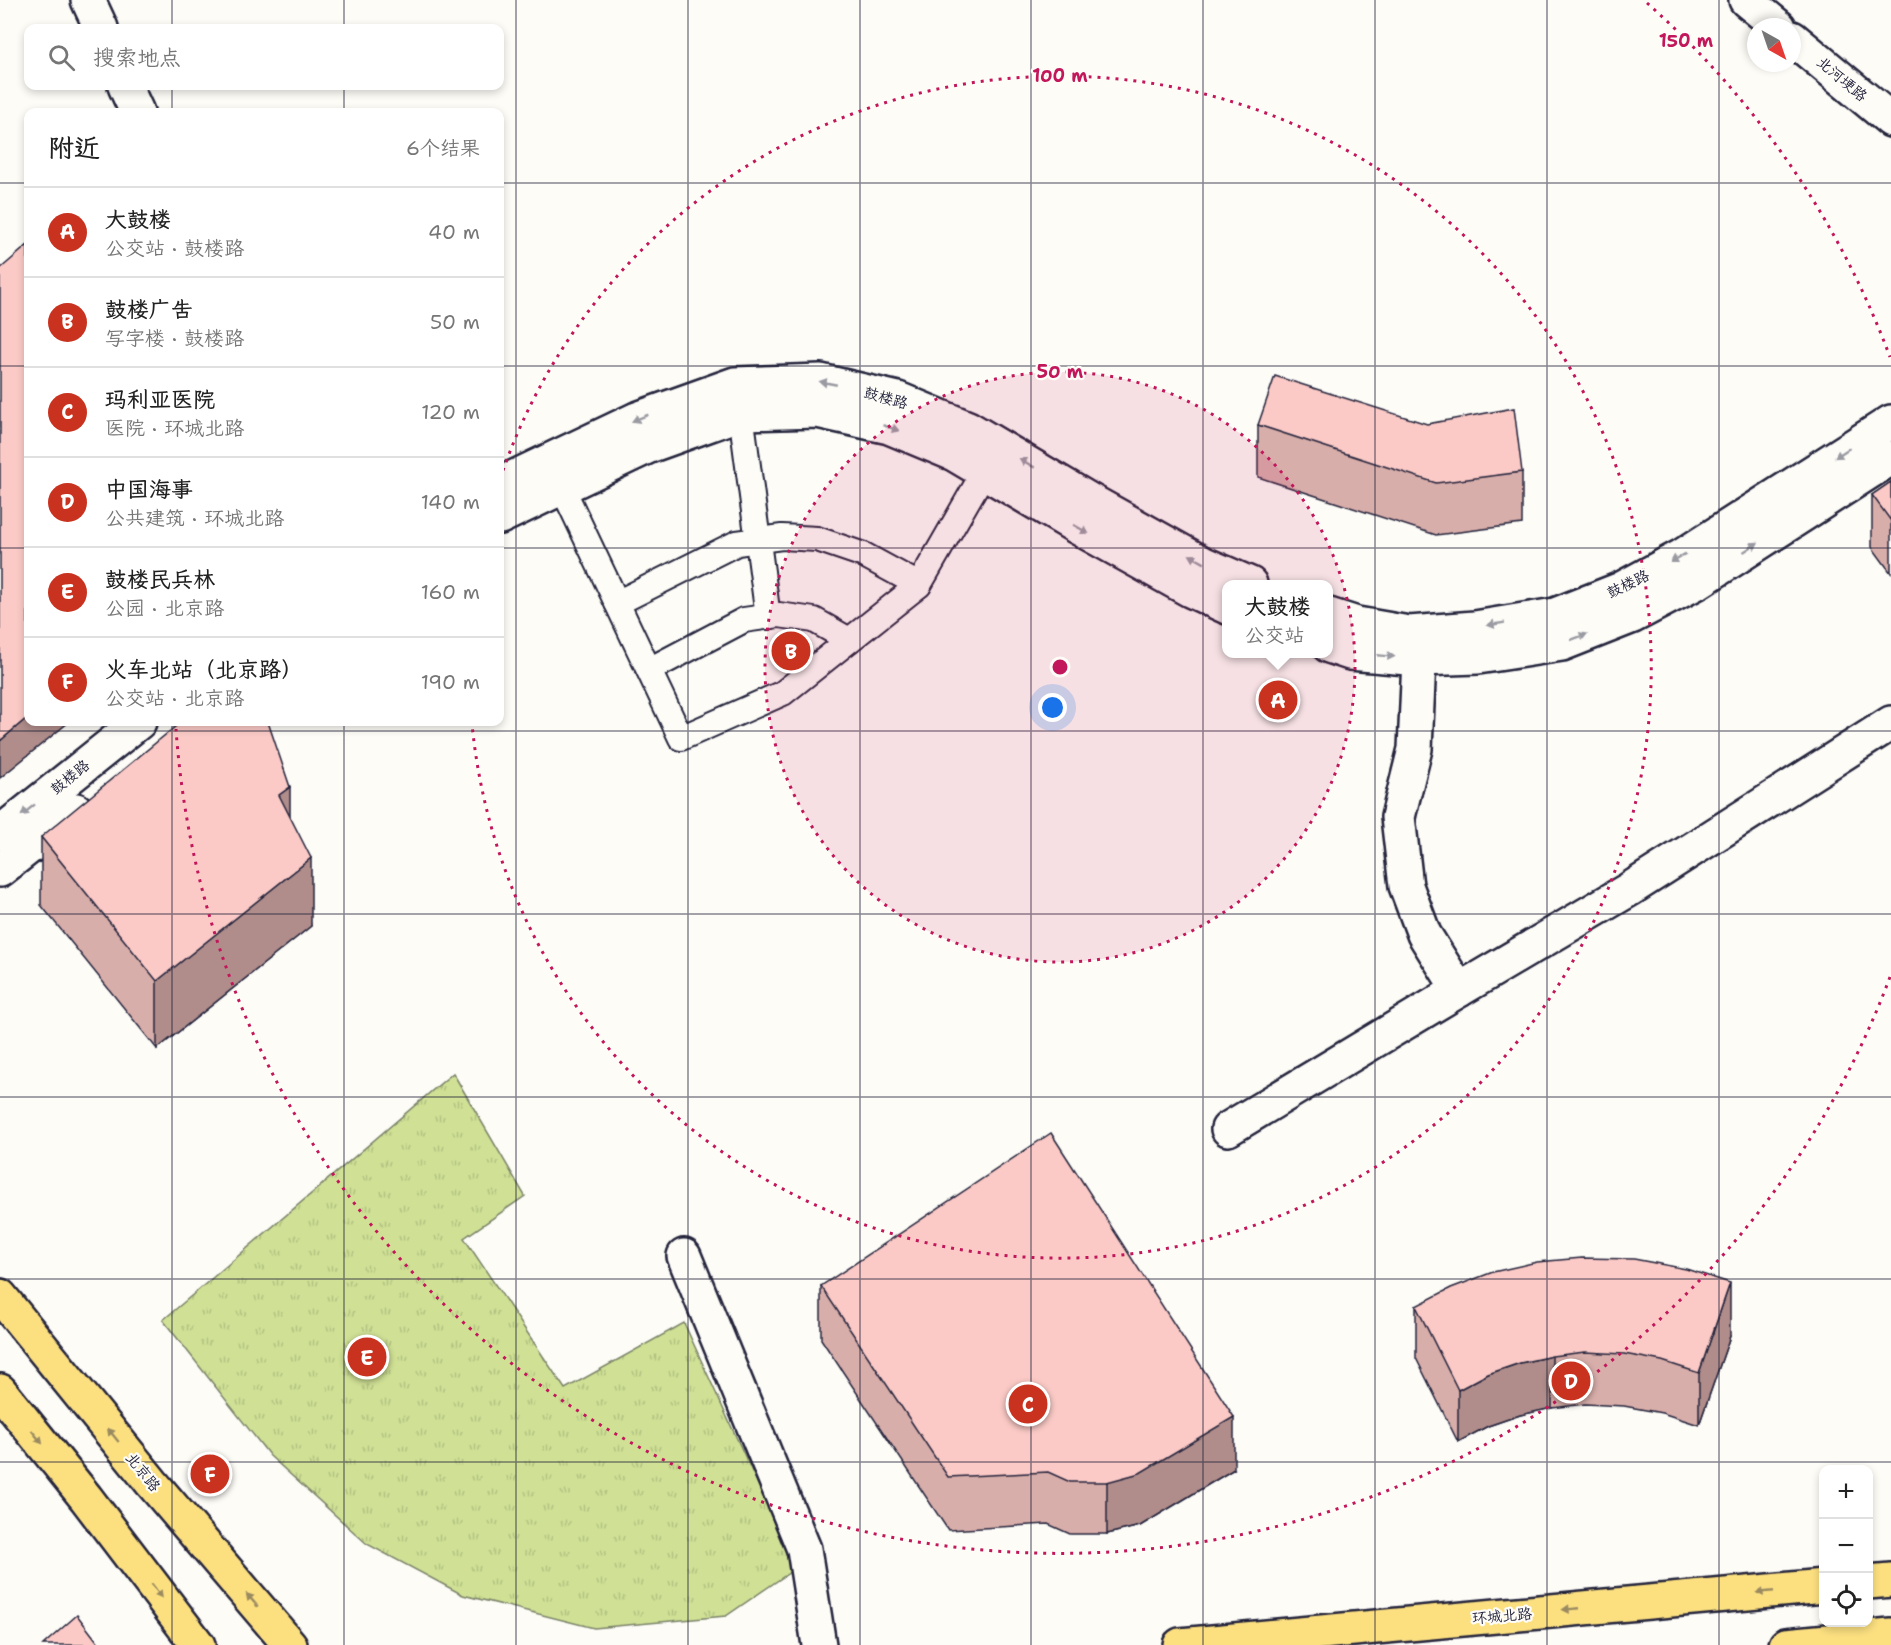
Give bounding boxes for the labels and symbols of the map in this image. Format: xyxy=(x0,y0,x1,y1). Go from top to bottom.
north arrow xyxy=(1747,18,1801,72)
text: 150 m xyxy=(1659,29,1714,53)
street label: 北河埂路 xyxy=(1813,52,1871,106)
text: 100 m xyxy=(1032,64,1088,88)
text: 50 m xyxy=(1037,360,1084,384)
one-way arrow xyxy=(819,378,838,387)
street label: 鼓楼路 xyxy=(862,382,910,414)
one-way arrow xyxy=(630,413,648,423)
one-way arrow xyxy=(882,424,900,434)
one-way arrow xyxy=(1834,448,1850,459)
one-way arrow xyxy=(1018,458,1035,468)
one-way arrow xyxy=(1073,524,1090,534)
one-way arrow xyxy=(1743,542,1759,553)
one-way arrow xyxy=(1669,553,1686,563)
one-way arrow xyxy=(1188,554,1205,564)
street label: 鼓楼路 xyxy=(1603,565,1653,603)
one-way arrow xyxy=(1486,620,1505,629)
pin: B xyxy=(772,628,810,674)
one-way arrow xyxy=(1570,632,1588,641)
one-way arrow xyxy=(1377,651,1396,661)
centre of rings xyxy=(1050,657,1070,677)
pin: A xyxy=(1258,678,1298,722)
your location xyxy=(1038,693,1067,722)
street label: 鼓楼路 xyxy=(46,755,94,799)
one-way arrow xyxy=(20,804,36,817)
pin: E xyxy=(348,1334,386,1380)
pin: D xyxy=(1552,1358,1590,1404)
pin: C xyxy=(1008,1382,1048,1426)
one-way arrow xyxy=(107,1428,120,1443)
one-way arrow xyxy=(30,1429,43,1445)
street label: 北京路 xyxy=(121,1448,165,1496)
pin: F xyxy=(190,1452,230,1496)
one-way arrow xyxy=(150,1583,162,1598)
one-way arrow xyxy=(1756,1587,1775,1597)
one-way arrow xyxy=(246,1593,259,1608)
street label: 环城北路 xyxy=(1471,1603,1533,1629)
one-way arrow xyxy=(1562,1604,1581,1614)

